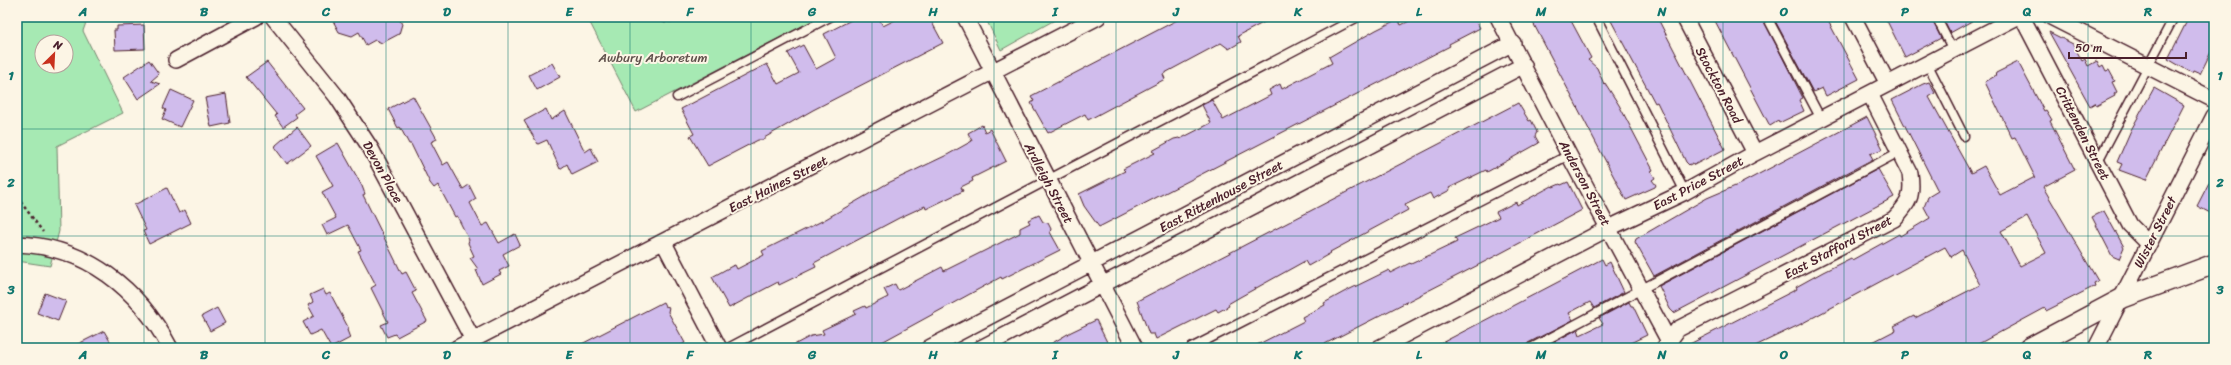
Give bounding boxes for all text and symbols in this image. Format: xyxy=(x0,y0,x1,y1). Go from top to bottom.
text: A xyxy=(78,0,87,23)
text: B xyxy=(200,0,209,23)
text: C xyxy=(321,0,331,23)
text: D xyxy=(443,0,451,23)
text: E xyxy=(565,0,574,23)
text: F xyxy=(685,0,694,23)
text: G xyxy=(807,0,817,23)
text: H xyxy=(927,0,938,23)
text: I xyxy=(1051,0,1059,23)
text: J xyxy=(1172,0,1180,23)
text: K xyxy=(1293,0,1303,23)
text: L xyxy=(1416,0,1423,23)
text: M xyxy=(1535,0,1547,23)
text: N xyxy=(1656,0,1667,23)
text: O xyxy=(1779,0,1789,23)
text: P xyxy=(1901,0,1909,23)
text: Q xyxy=(2022,0,2032,23)
text: R xyxy=(2143,0,2152,23)
north arrow xyxy=(34,34,74,74)
scale bar xyxy=(2069,34,2186,60)
text: N xyxy=(50,35,66,56)
text: 50 m xyxy=(2075,37,2102,59)
street label: Stockton Road xyxy=(1689,42,1749,129)
park label: Awbury Arboretum xyxy=(598,46,707,69)
text: 1 xyxy=(8,64,14,87)
text: 1 xyxy=(2217,64,2223,87)
street label: Crittenden Street xyxy=(2049,82,2117,184)
street label: Anderson Street xyxy=(1552,135,1618,231)
street label: Devon Place xyxy=(356,136,410,208)
street label: Ardleigh Street xyxy=(1017,137,1080,228)
street label: East Haines Street xyxy=(724,149,832,219)
street label: East Price Street xyxy=(1648,149,1748,217)
street label: East Rittenhouse Street xyxy=(1155,153,1288,239)
text: 2 xyxy=(6,171,15,194)
text: 2 xyxy=(2215,171,2224,194)
street label: Wister Street xyxy=(2127,191,2183,272)
street label: East Stafford Street xyxy=(1780,209,1897,285)
text: 3 xyxy=(6,278,15,301)
text: 3 xyxy=(2215,278,2224,301)
text: A xyxy=(78,343,87,365)
text: B xyxy=(200,343,209,365)
text: C xyxy=(321,343,331,365)
text: D xyxy=(443,343,451,365)
text: E xyxy=(565,343,574,365)
text: F xyxy=(685,343,694,365)
text: G xyxy=(807,343,817,365)
text: H xyxy=(927,343,938,365)
text: I xyxy=(1051,343,1059,365)
text: J xyxy=(1172,343,1180,365)
text: K xyxy=(1293,343,1303,365)
text: L xyxy=(1416,343,1423,365)
text: M xyxy=(1535,343,1547,365)
text: N xyxy=(1656,343,1667,365)
text: O xyxy=(1779,343,1789,365)
text: P xyxy=(1901,343,1909,365)
text: Q xyxy=(2022,343,2032,365)
text: R xyxy=(2143,343,2152,365)

